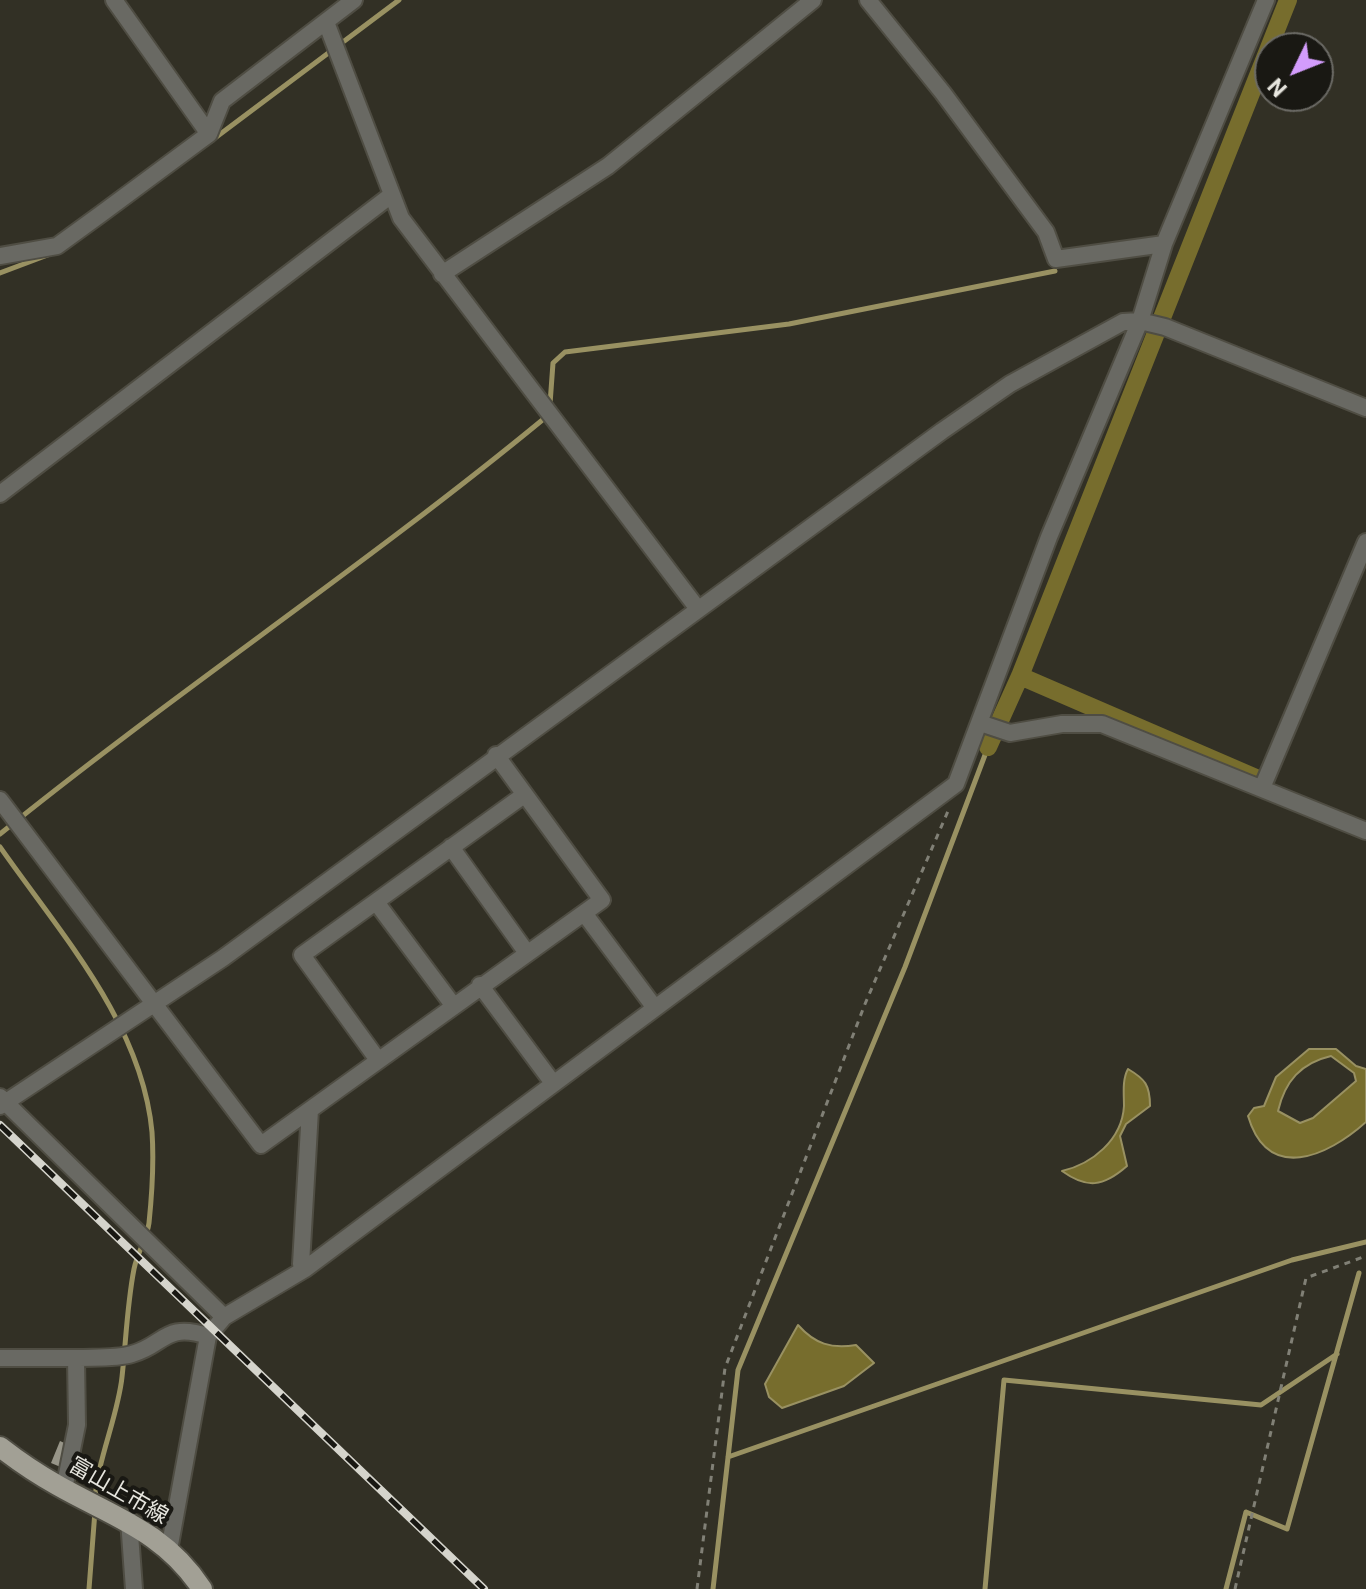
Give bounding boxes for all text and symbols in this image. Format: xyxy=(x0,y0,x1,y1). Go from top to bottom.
north arrow xyxy=(1254,32,1334,112)
text: N xyxy=(1263,73,1292,102)
street label: 富山上市線 xyxy=(64,1453,172,1531)

